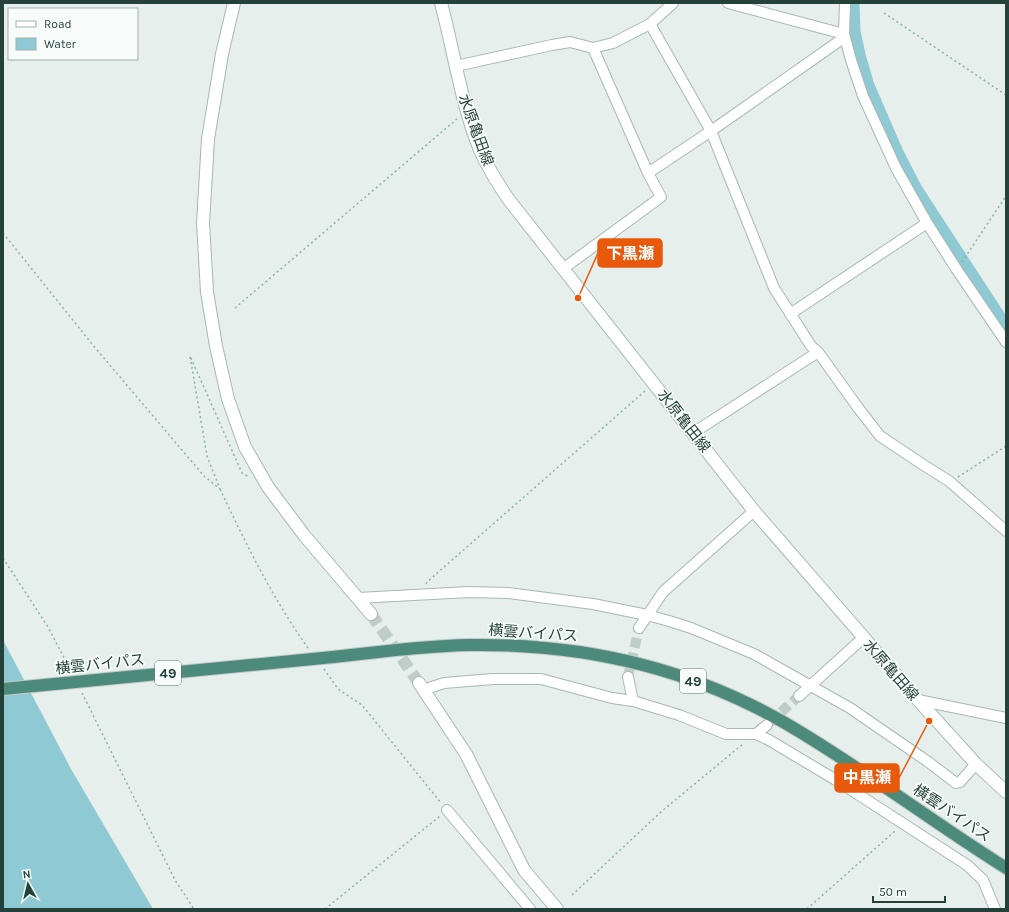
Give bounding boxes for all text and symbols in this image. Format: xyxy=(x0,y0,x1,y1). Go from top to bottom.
legend xyxy=(8,8,138,60)
text: Road xyxy=(44,17,72,31)
text: Water xyxy=(44,37,77,51)
street label: 水原亀田線 xyxy=(455,92,497,168)
callout: 下黒瀬 xyxy=(598,239,662,267)
text: 下黒瀬 xyxy=(606,244,654,263)
street label: 水原亀田線 xyxy=(654,386,714,456)
street label: 横雲バイパス xyxy=(488,621,578,645)
street label: 水原亀田線 xyxy=(860,636,922,704)
street label: 横雲バイパス xyxy=(54,650,146,678)
road number: 49 xyxy=(155,661,181,685)
road number: 49 xyxy=(680,669,706,693)
callout: 中黒瀬 xyxy=(835,764,899,792)
text: 中黒瀬 xyxy=(843,768,891,787)
street label: 横雲バイパス xyxy=(910,780,994,846)
north arrow xyxy=(8,864,48,904)
text: N xyxy=(22,868,31,882)
scale bar xyxy=(873,878,945,904)
text: 50 m xyxy=(879,885,907,899)

